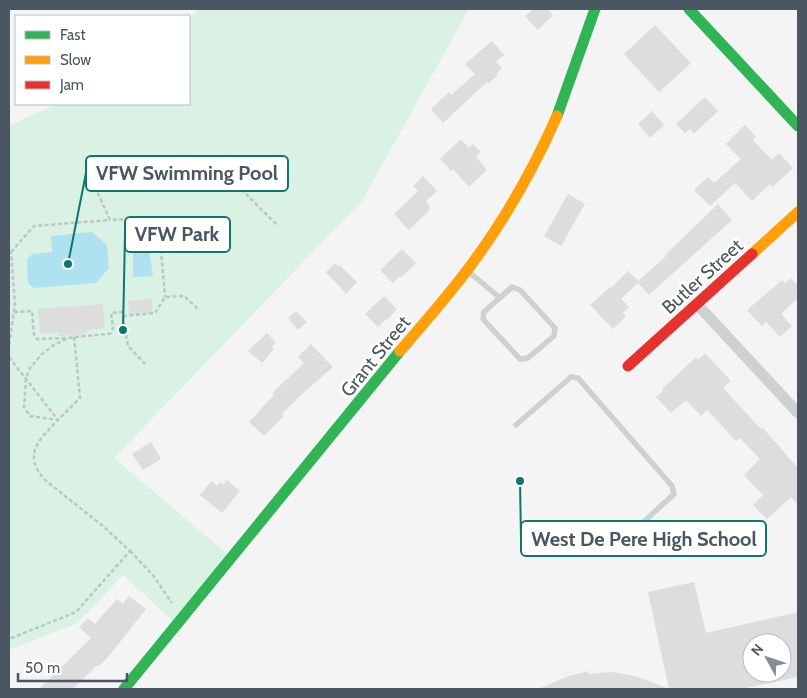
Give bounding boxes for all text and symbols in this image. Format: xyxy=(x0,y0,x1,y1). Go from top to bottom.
legend xyxy=(15,15,190,105)
text: Fast xyxy=(60,26,85,44)
text: Slow xyxy=(60,51,91,69)
text: Jam xyxy=(59,76,84,94)
callout: VFW Swimming Pool xyxy=(86,156,288,191)
text: VFW Swimming Pool xyxy=(96,161,278,185)
callout: VFW Park xyxy=(125,217,230,252)
text: VFW Park xyxy=(135,222,220,246)
street label: Butler Street xyxy=(657,234,748,319)
street label: Grant Street xyxy=(336,311,415,401)
callout: West De Pere High School xyxy=(521,521,766,556)
text: West De Pere High School xyxy=(531,527,757,551)
north arrow xyxy=(742,633,792,683)
text: N xyxy=(747,640,767,659)
scale bar xyxy=(18,650,126,682)
text: 50 m xyxy=(25,659,60,677)

